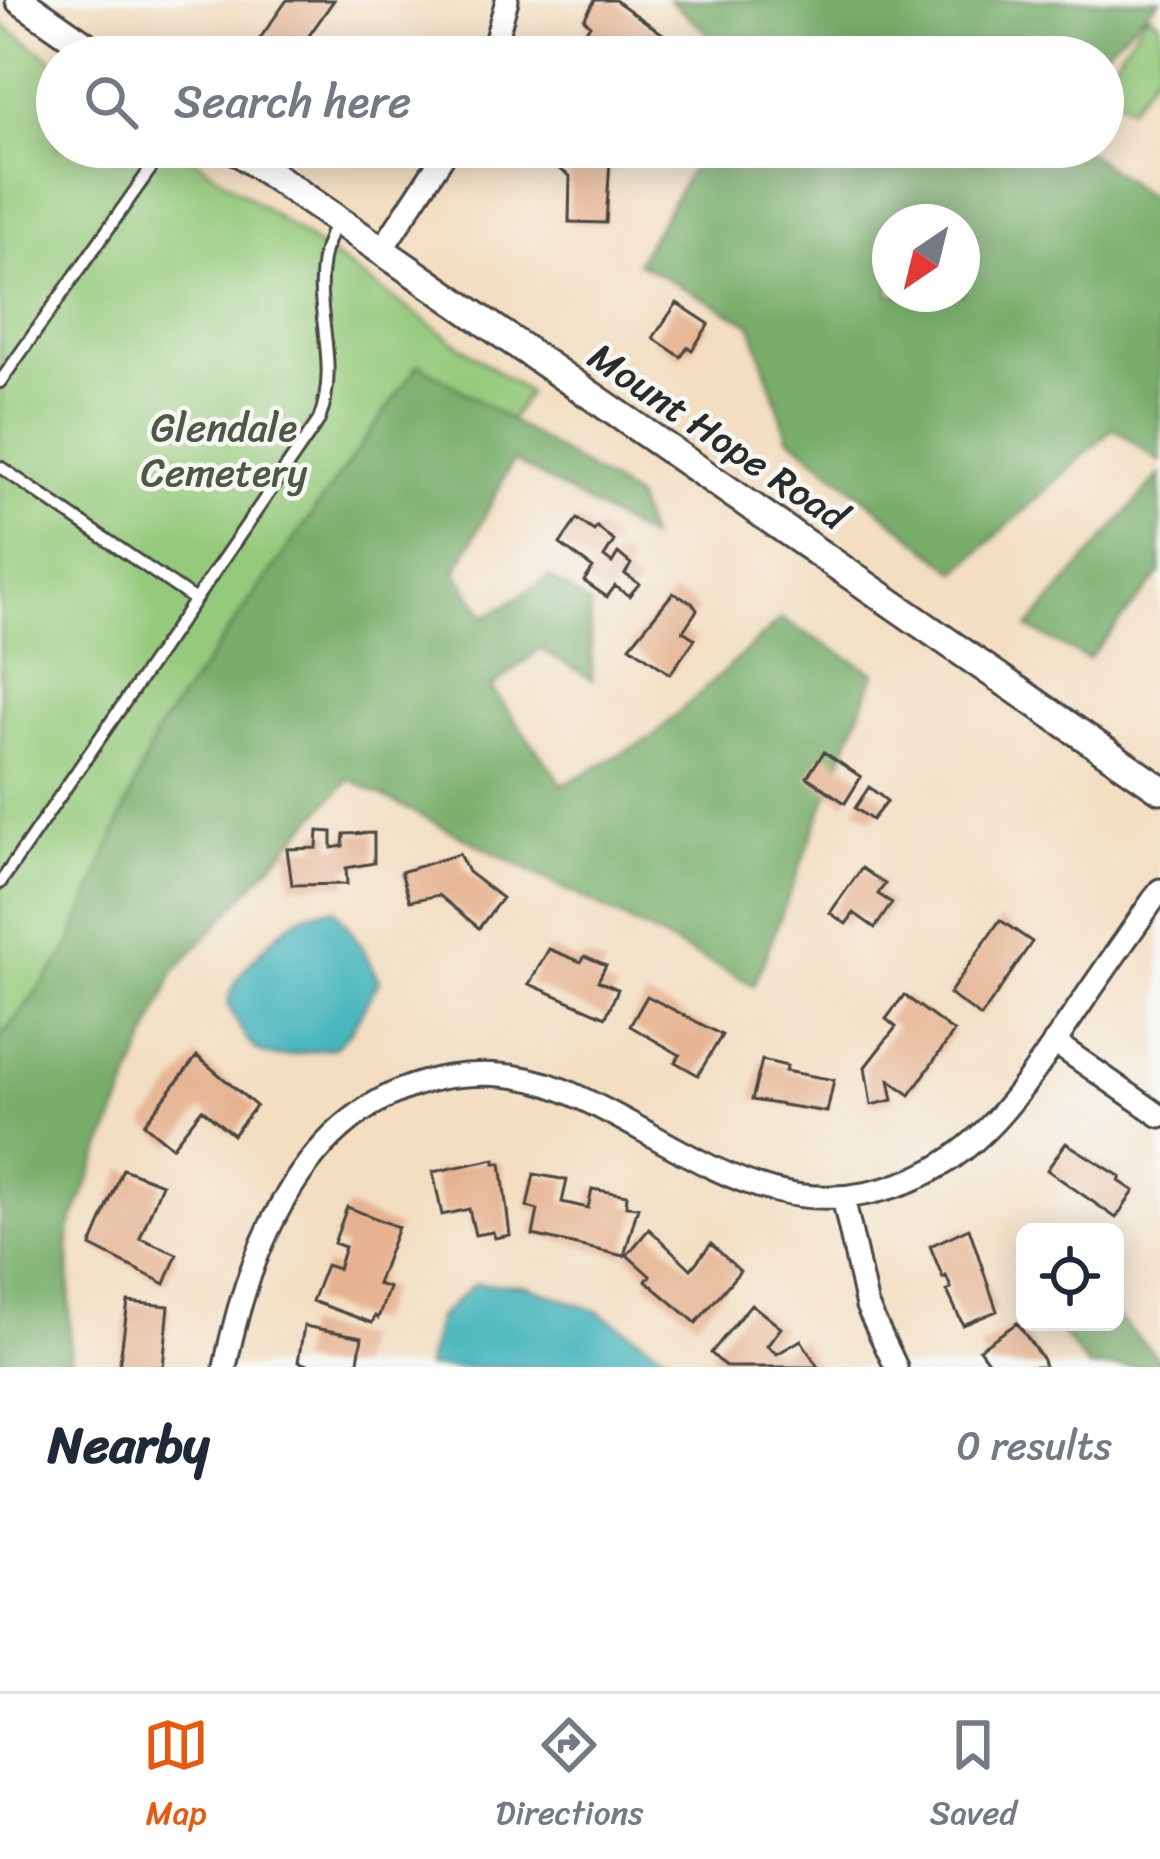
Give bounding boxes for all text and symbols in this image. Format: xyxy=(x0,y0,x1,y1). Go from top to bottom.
search box xyxy=(36,36,1124,168)
text: Search here xyxy=(174,62,411,142)
icon: search xyxy=(78,69,144,135)
north arrow xyxy=(872,204,980,312)
street label: Mount Hope Road xyxy=(574,323,864,550)
park label: Glendale Cemetery xyxy=(141,393,308,507)
map controls xyxy=(1016,1223,1124,1331)
button: locate xyxy=(1016,1223,1124,1331)
text: Nearby xyxy=(48,1400,209,1490)
text: 0 results xyxy=(956,1411,1112,1480)
tab: Map xyxy=(143,1712,209,1842)
tab: Directions xyxy=(496,1712,643,1842)
tab: Saved xyxy=(930,1712,1017,1842)

